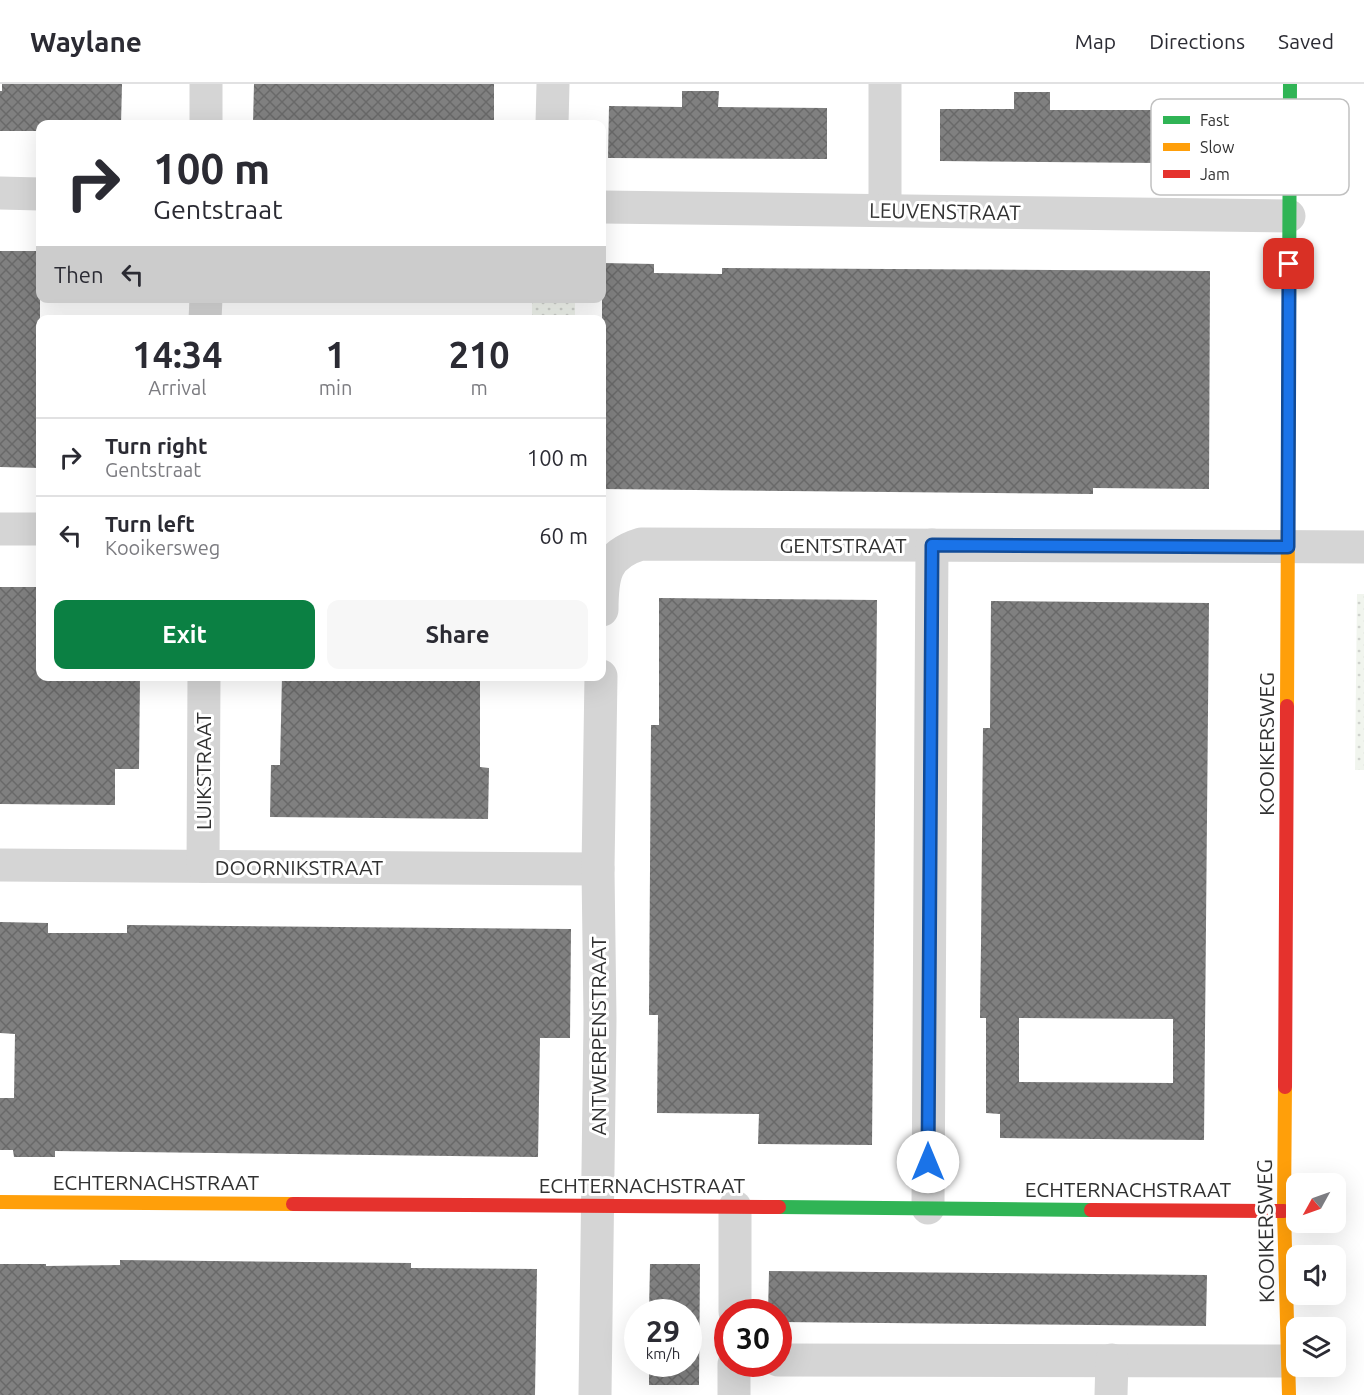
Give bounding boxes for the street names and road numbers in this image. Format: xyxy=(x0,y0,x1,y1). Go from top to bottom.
street label: LEUVENSTRAAT xyxy=(869,198,1021,224)
street label: GENTSTRAAT xyxy=(779,533,907,557)
street label: KOOIKERSWEG xyxy=(1254,672,1278,816)
street label: LUIKSTRAAT xyxy=(191,712,215,830)
street label: DOORNIKSTRAAT xyxy=(215,855,384,879)
street label: ANTWERPENSTRAAT xyxy=(586,936,610,1136)
street label: KOOIKERSWEG xyxy=(1252,1159,1278,1303)
street label: ECHTERNACHSTRAAT xyxy=(53,1170,259,1194)
street label: ECHTERNACHSTRAAT xyxy=(539,1173,745,1197)
street label: ECHTERNACHSTRAAT xyxy=(1025,1177,1231,1201)

